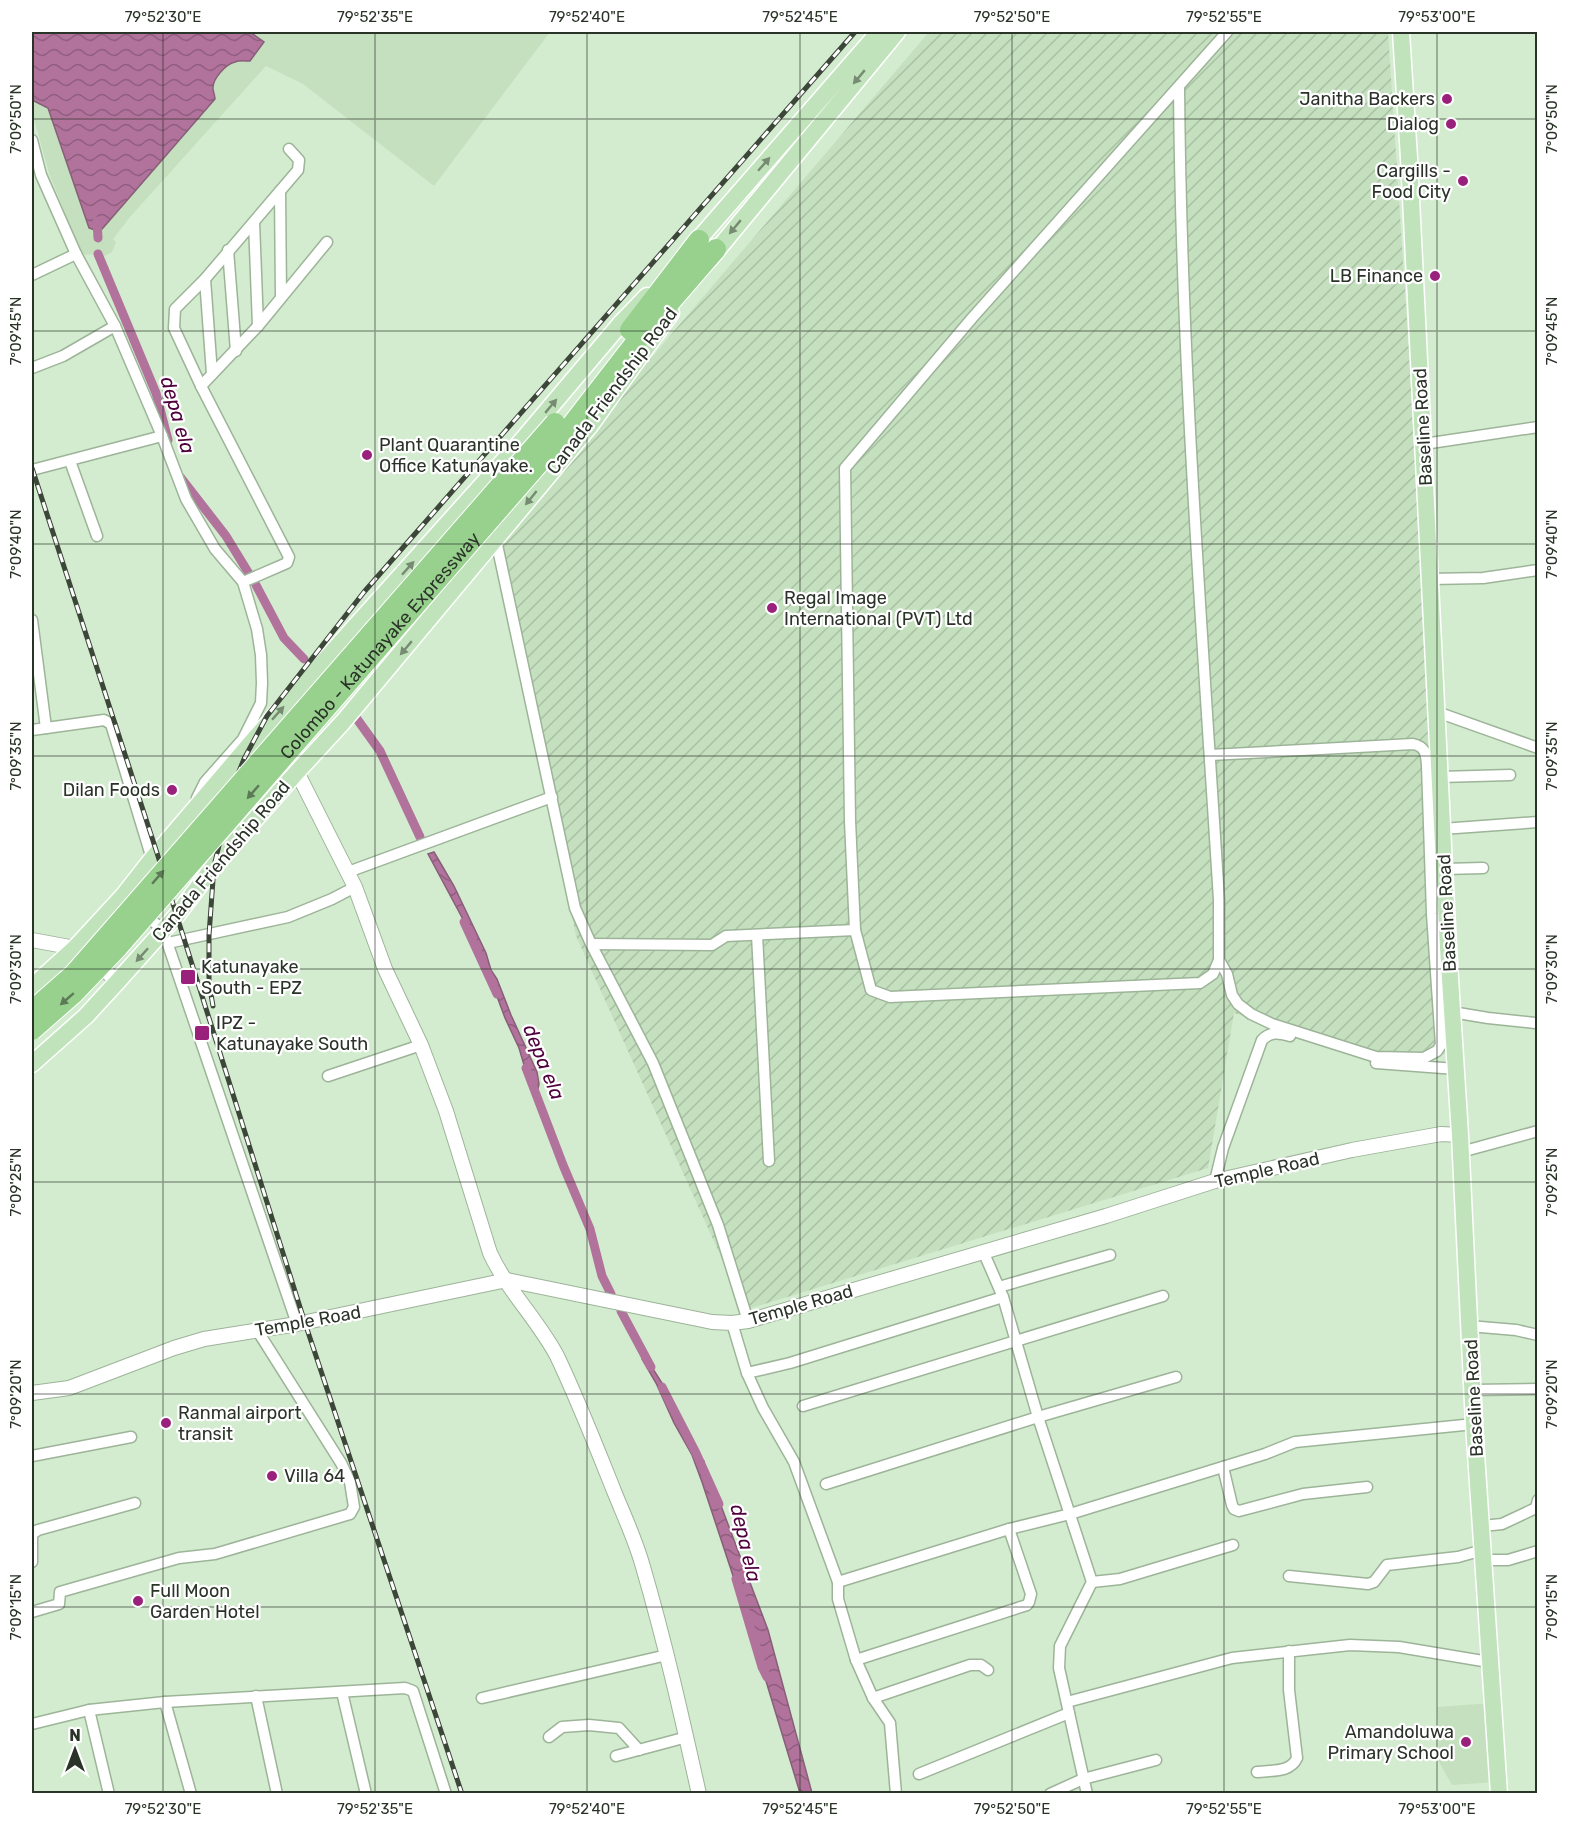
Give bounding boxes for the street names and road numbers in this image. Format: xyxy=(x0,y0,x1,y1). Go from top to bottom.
street label: Canada Friendship Road xyxy=(542,303,682,479)
street label: Baseline Road xyxy=(1409,367,1437,487)
street label: Colombo - Katunayake Expressway xyxy=(275,528,485,764)
street label: Canada Friendship Road xyxy=(147,776,295,946)
street label: Baseline Road xyxy=(1433,853,1461,973)
street label: Temple Road xyxy=(1212,1147,1322,1193)
street label: Temple Road xyxy=(747,1280,855,1330)
street label: Temple Road xyxy=(253,1301,363,1341)
street label: Baseline Road xyxy=(1460,1338,1488,1458)

